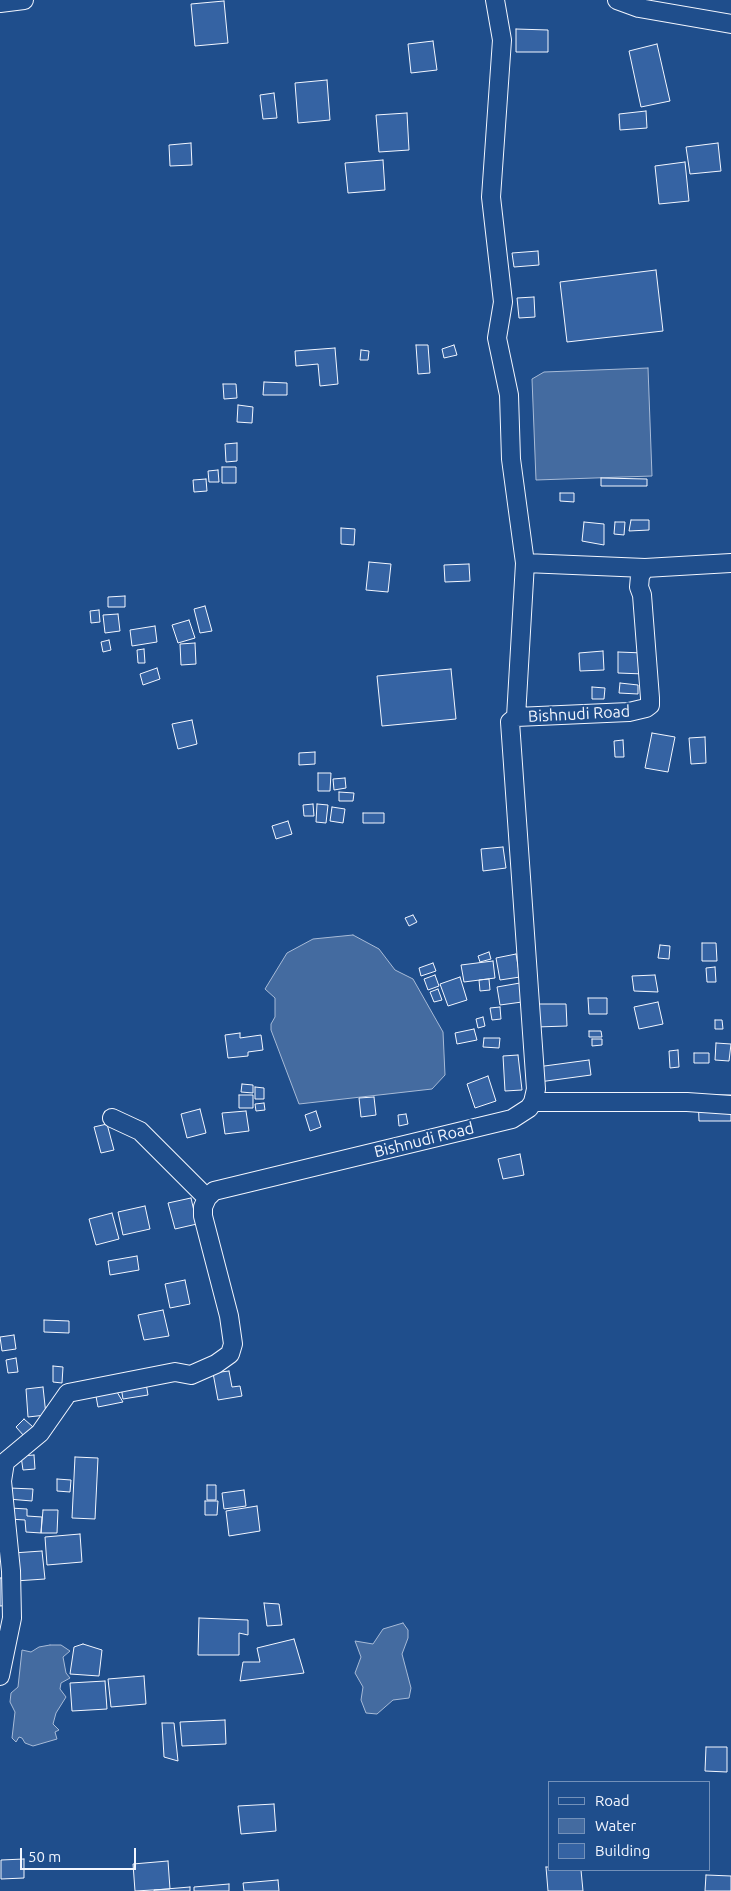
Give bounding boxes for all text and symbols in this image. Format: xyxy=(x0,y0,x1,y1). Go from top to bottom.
street label: Bishnudi Road xyxy=(527,702,631,726)
street label: Bishnudi Road xyxy=(372,1118,476,1162)
legend xyxy=(548,1781,711,1871)
text: Road xyxy=(595,1792,630,1809)
text: Water xyxy=(595,1817,636,1834)
scale bar xyxy=(22,1838,139,1870)
text: Building xyxy=(595,1842,650,1859)
text: 50 m xyxy=(28,1848,61,1865)

